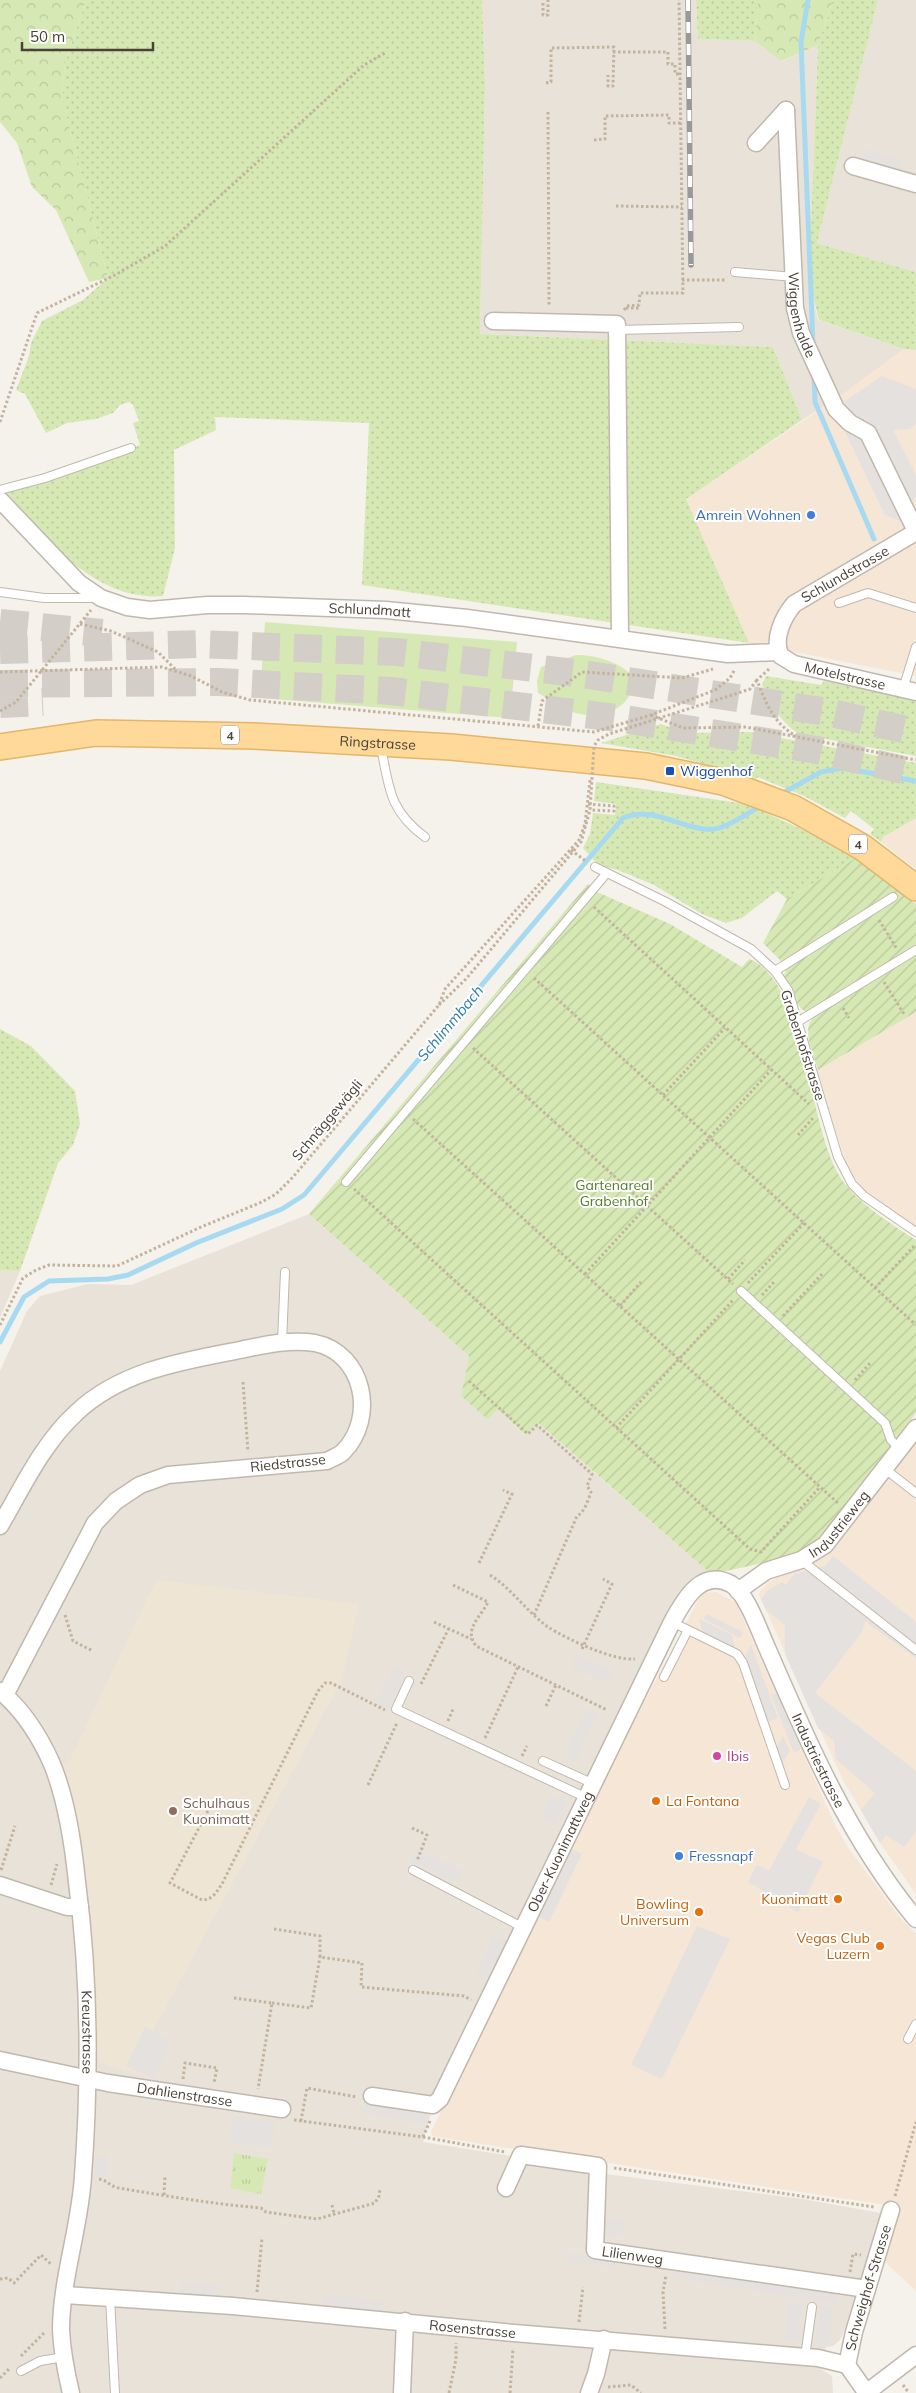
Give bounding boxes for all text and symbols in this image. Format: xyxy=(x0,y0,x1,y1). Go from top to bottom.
scale bar xyxy=(22,20,154,52)
text: 50 m xyxy=(30,27,65,46)
street label: Wiggenhalde xyxy=(784,272,820,360)
place label: Amrein Wohnen xyxy=(696,506,801,524)
marker: Amrein Wohnen xyxy=(805,509,817,521)
street label: Schlundstrasse xyxy=(798,542,892,606)
street label: Schlundmatt xyxy=(328,599,412,621)
street label: Motelstrasse xyxy=(803,658,887,694)
road number: 4 xyxy=(221,726,239,744)
street label: Ringstrasse xyxy=(339,732,416,754)
place label: Wiggenhof xyxy=(680,762,753,780)
marker: Wiggenhof xyxy=(664,765,676,777)
road number: 4 xyxy=(849,834,867,854)
water label: Schlimmbach xyxy=(413,981,487,1065)
street label: Grabenhofstrasse xyxy=(777,987,829,1103)
street label: Schnäggewägli xyxy=(288,1076,366,1164)
park label: Gartenareal Grabenhof xyxy=(575,1176,653,1210)
street label: Riedstrasse xyxy=(249,1450,327,1476)
street label: Industrieweg xyxy=(805,1487,873,1562)
street label: Industriestrasse xyxy=(788,1710,849,1811)
place label: Ibis xyxy=(727,1747,749,1765)
marker: Ibis xyxy=(711,1750,723,1762)
street label: Ober-Kuonimattweg xyxy=(523,1788,597,1915)
place label: La Fontana xyxy=(666,1792,739,1810)
place label: Schulhaus Kuonimatt xyxy=(183,1794,250,1828)
marker: La Fontana xyxy=(650,1795,662,1807)
marker: Schulhaus Kuonimatt xyxy=(167,1805,179,1817)
place label: Fressnapf xyxy=(689,1847,753,1865)
marker: Fressnapf xyxy=(673,1850,685,1862)
place label: Kuonimatt xyxy=(761,1890,828,1908)
marker: Kuonimatt xyxy=(832,1893,844,1905)
place label: Bowling Universum xyxy=(620,1895,689,1929)
marker: Bowling Universum xyxy=(693,1906,705,1918)
place label: Vegas Club Luzern xyxy=(797,1929,870,1963)
marker: Vegas Club Luzern xyxy=(874,1940,886,1952)
street label: Kreuzstrasse xyxy=(77,1990,97,2074)
street label: Dahlienstrasse xyxy=(136,2078,234,2110)
street label: Schweighof-Strasse xyxy=(841,2223,895,2352)
street label: Lilienweg xyxy=(601,2242,664,2269)
street label: Rosenstrasse xyxy=(428,2316,517,2342)

